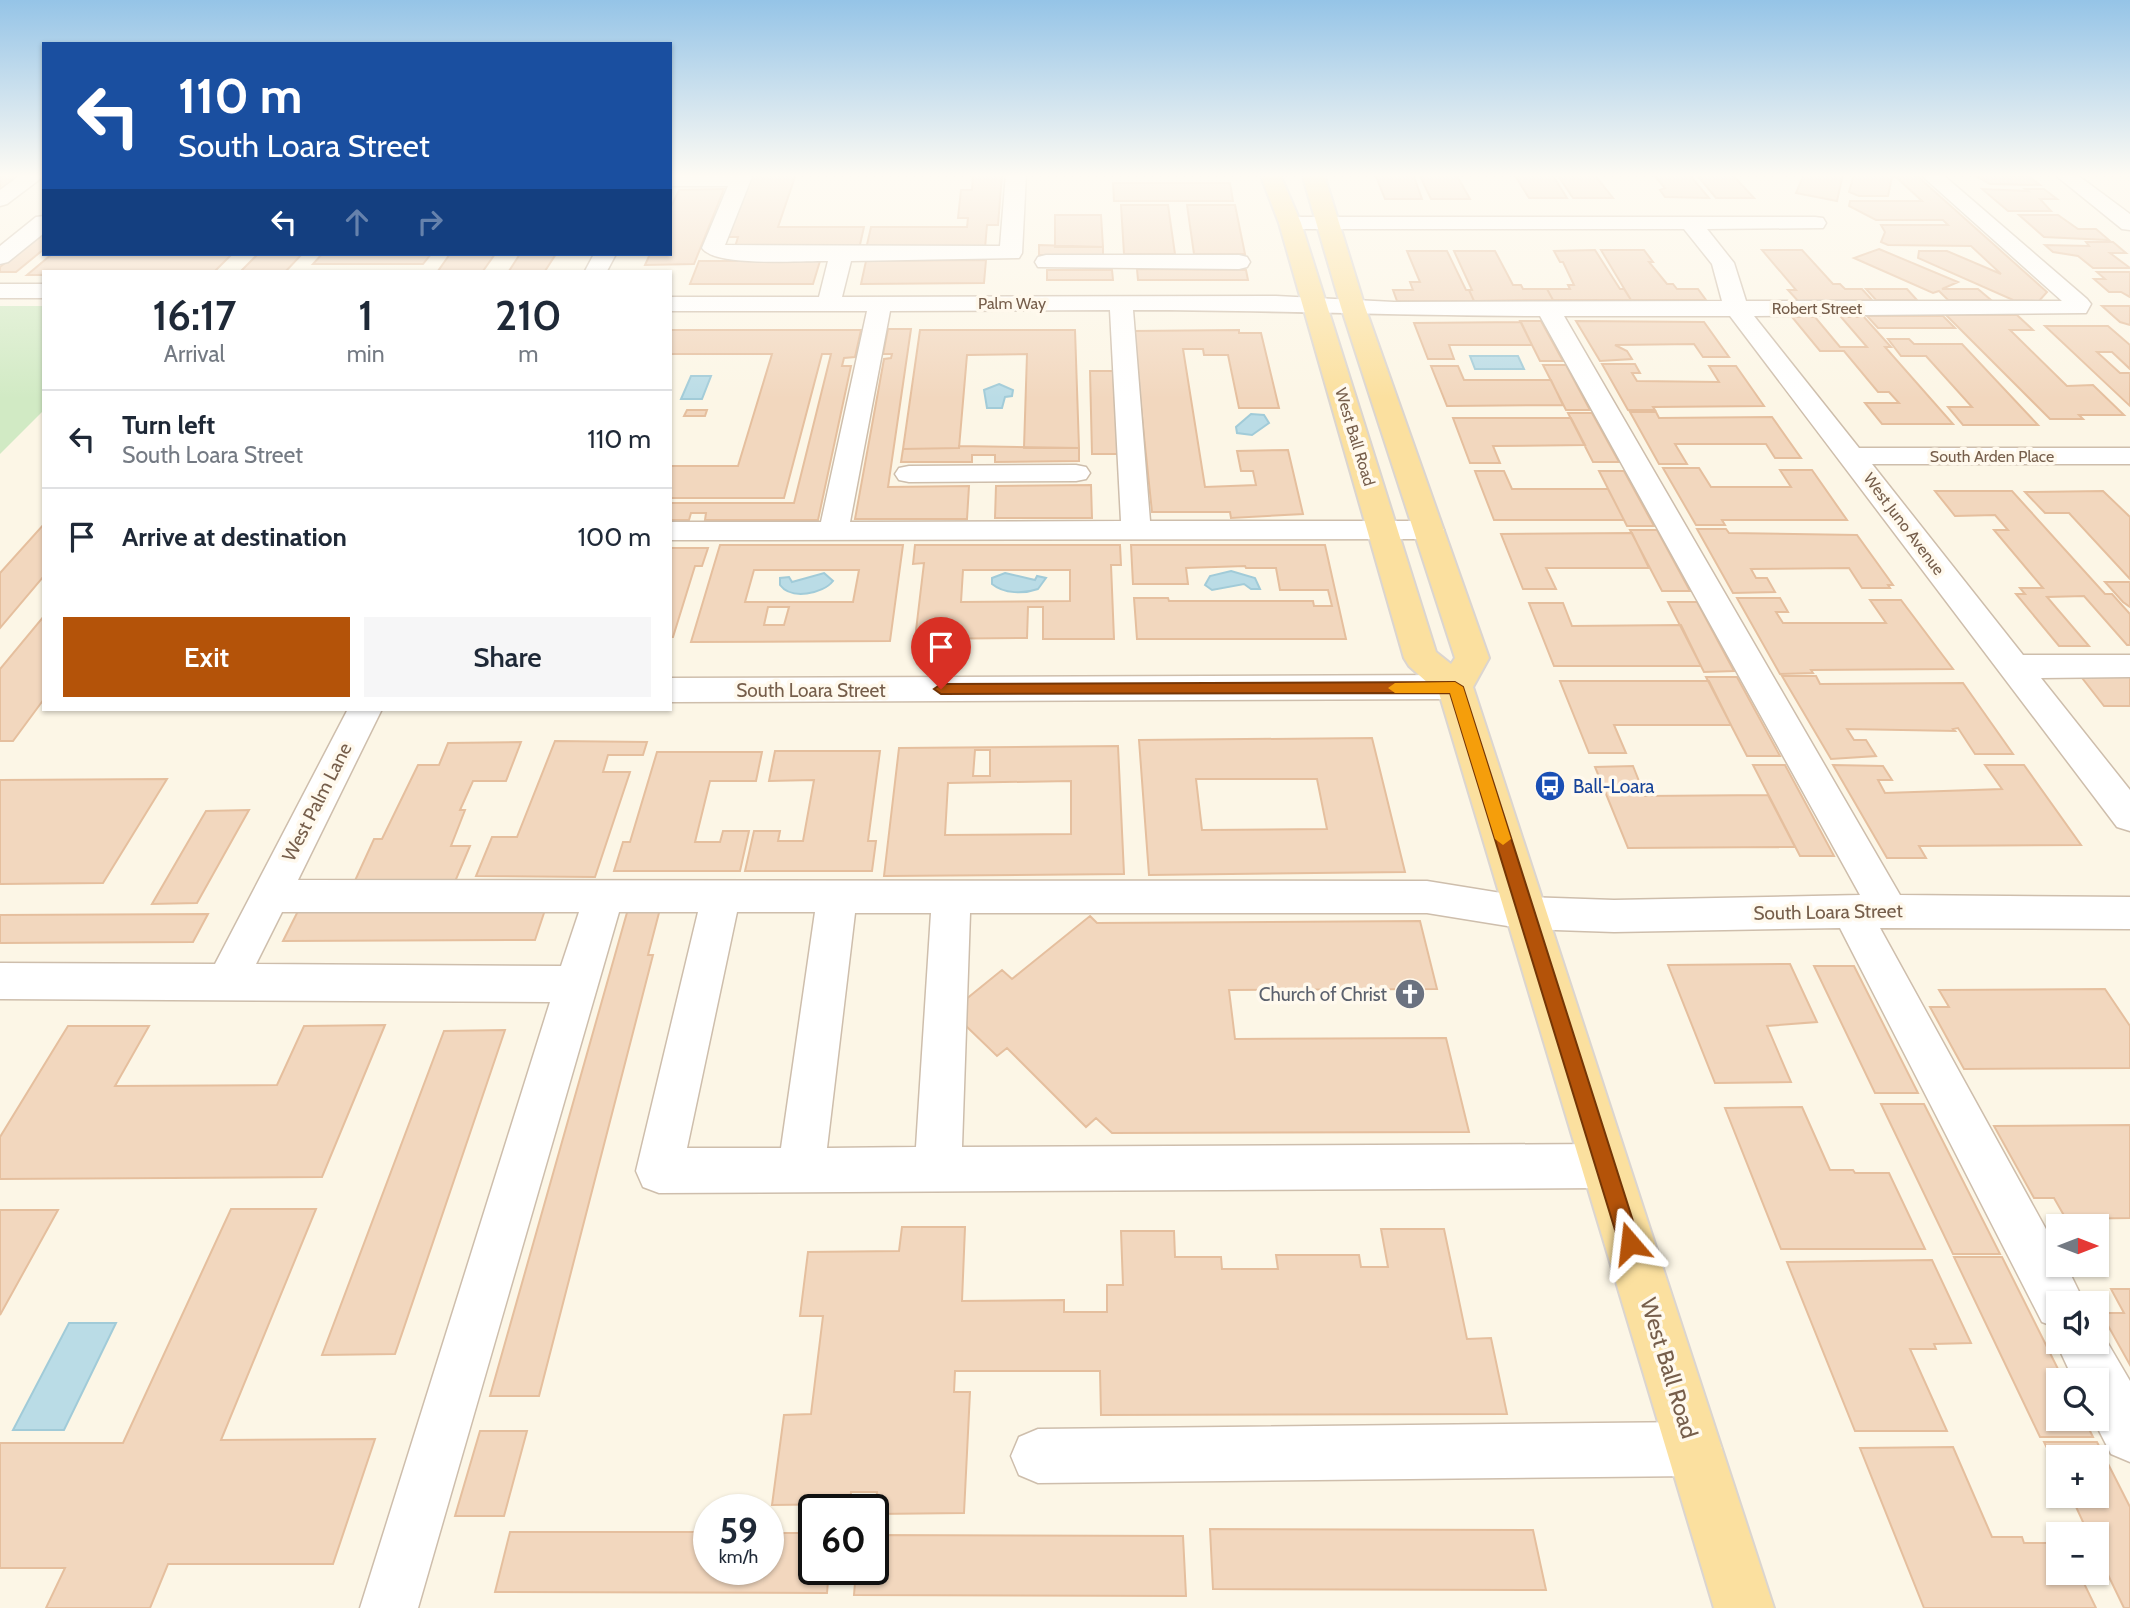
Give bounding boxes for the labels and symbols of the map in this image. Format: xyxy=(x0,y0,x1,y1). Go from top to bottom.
street label: Palm Way xyxy=(978,294,1046,313)
street label: Robert Street xyxy=(1772,299,1863,318)
street label: West Ball Road xyxy=(1331,386,1379,488)
street label: South Arden Place xyxy=(1930,447,2054,466)
street label: West Juno Avenue xyxy=(1859,469,1949,579)
pin xyxy=(911,617,971,689)
street label: South Loara Street xyxy=(736,679,886,702)
street label: West Palm Lane xyxy=(277,739,357,865)
bus stop icon: Ball-Loara xyxy=(1533,769,1567,803)
place label: Ball-Loara xyxy=(1573,775,1654,798)
street label: South Loara Street xyxy=(1753,899,1904,925)
church icon: Church of Christ xyxy=(1393,977,1427,1011)
place label: Church of Christ xyxy=(1259,983,1388,1006)
position arrow xyxy=(1593,1206,1667,1280)
north arrow xyxy=(2046,1214,2109,1278)
street label: West Ball Road xyxy=(1634,1294,1704,1442)
speed limit sign: 60 xyxy=(798,1494,889,1585)

